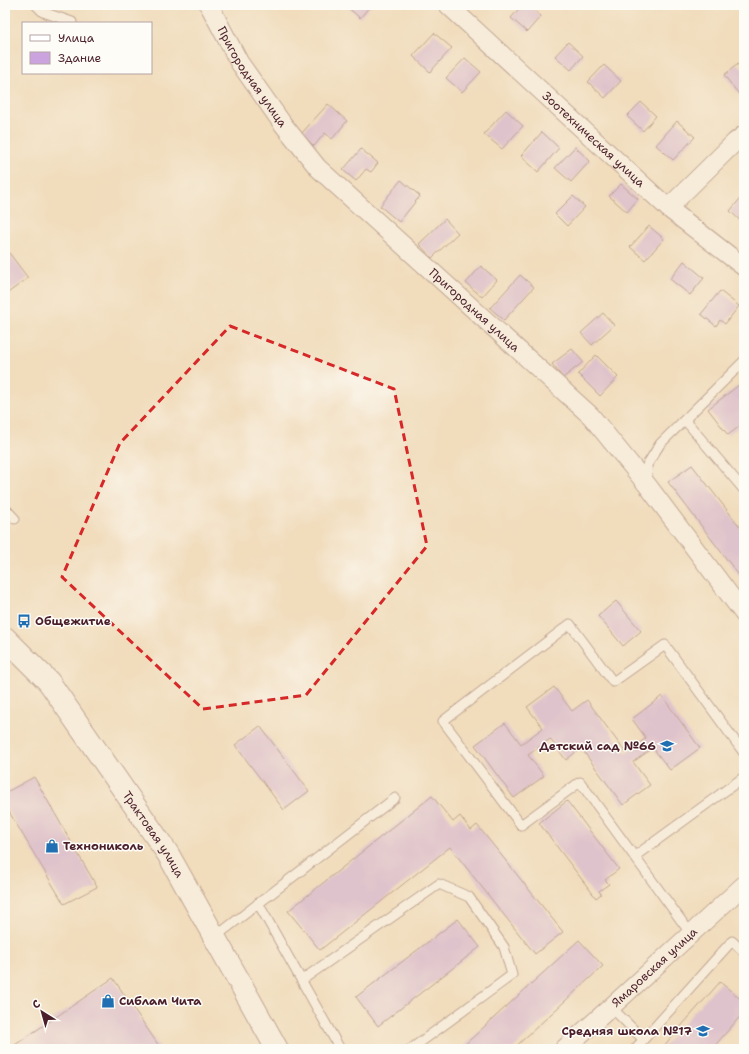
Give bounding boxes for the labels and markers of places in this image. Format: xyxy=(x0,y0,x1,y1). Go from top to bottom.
bus stop icon: Общежитие xyxy=(16,613,32,629)
place label: Общежитие xyxy=(35,613,111,629)
place label: Детский сад №66 xyxy=(539,738,656,754)
school or university icon: Детский сад №66 xyxy=(659,738,675,754)
shop icon: Технониколь xyxy=(44,838,60,854)
place label: Технониколь xyxy=(63,838,144,854)
shop icon: Сиблам Чита xyxy=(100,993,116,1009)
place label: Сиблам Чита xyxy=(119,993,202,1009)
place label: Средняя школа №17 xyxy=(562,1023,693,1039)
school or university icon: Средняя школа №17 xyxy=(695,1023,711,1039)

